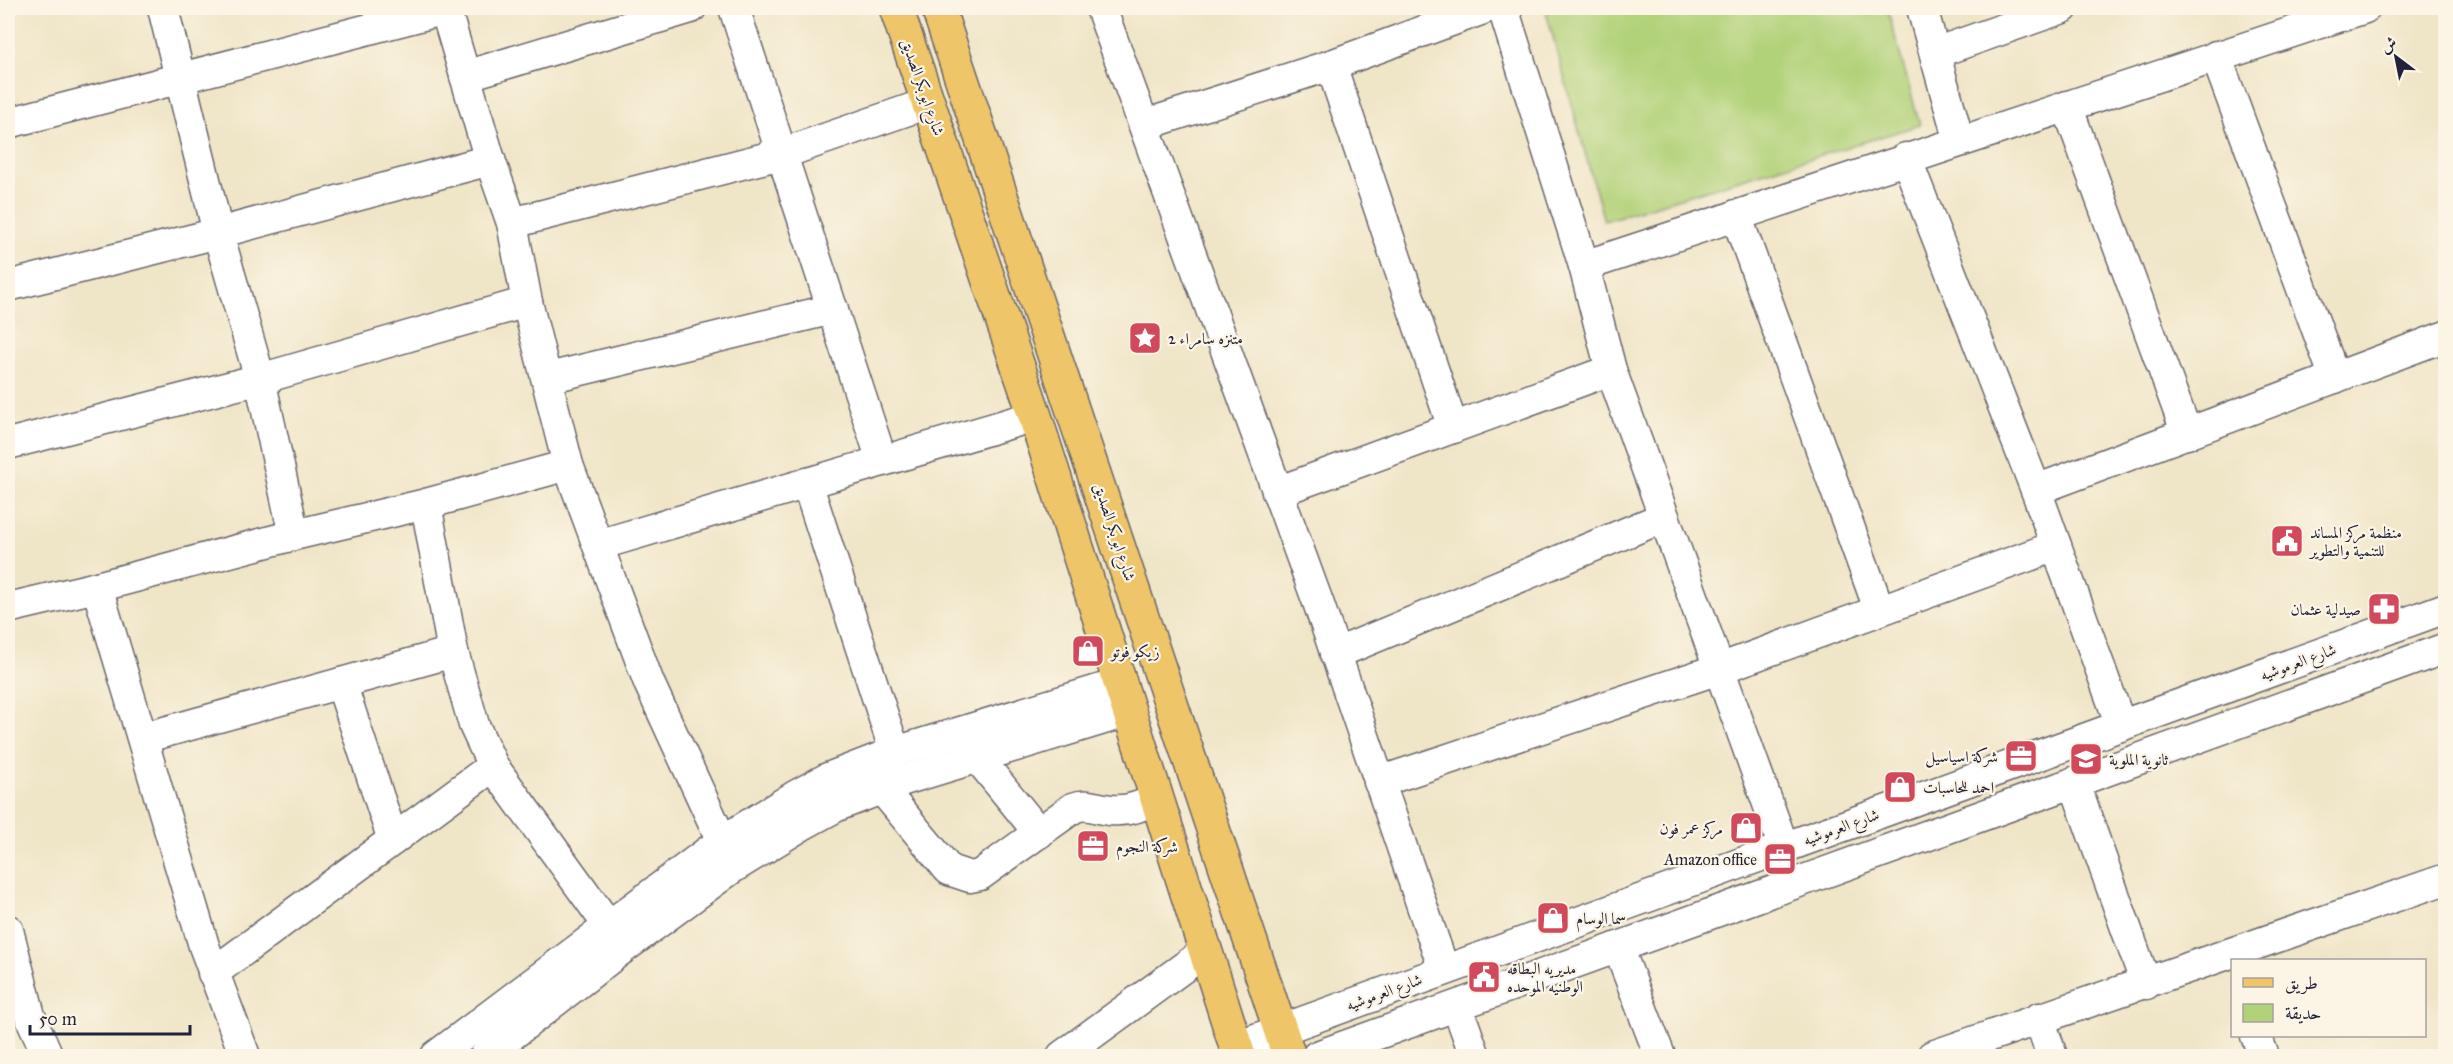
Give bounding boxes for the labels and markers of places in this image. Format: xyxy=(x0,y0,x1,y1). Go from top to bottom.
place icon: متنزه سامراء 2 xyxy=(1127,320,1163,356)
place label: متنزه سامراء 2 xyxy=(1168,329,1243,350)
public building icon: منظمة مركز المساند للتنمية والتطوير xyxy=(2269,523,2305,559)
place label: منظمة مركز المساند للتنمية والتطوير xyxy=(2308,523,2402,561)
pharmacy icon: صيدلية عثمان xyxy=(2366,591,2402,627)
place label: صيدلية عثمان xyxy=(2290,600,2361,619)
shop icon: زيكو فوتو xyxy=(1070,633,1106,669)
place label: زيكو فوتو xyxy=(1109,642,1160,662)
office icon: شركة اسياسيل xyxy=(2003,738,2039,774)
school or university icon: ثانوية الملوية xyxy=(2068,741,2104,777)
place label: شركة اسياسيل xyxy=(1925,747,1998,768)
place label: ثانوية الملوية xyxy=(2109,750,2169,770)
shop icon: احمد للحاسبات xyxy=(1882,769,1918,805)
place label: احمد للحاسبات xyxy=(1923,778,1994,797)
shop icon: مركز عمر فون xyxy=(1728,810,1764,846)
place label: مركز عمر فون xyxy=(1660,819,1723,840)
office icon: شركة النجوم xyxy=(1075,828,1111,864)
place label: شركة النجوم xyxy=(1116,837,1178,861)
office icon: Amazon office xyxy=(1762,841,1798,877)
place label: Amazon office xyxy=(1663,850,1757,869)
shop icon: سما الوسام xyxy=(1535,900,1571,936)
place label: سما الوسام xyxy=(1576,909,1626,933)
public building icon: مديريه البطاقه الوطنيه الموحده xyxy=(1466,959,1502,995)
place label: مديريه البطاقه الوطنيه الموحده xyxy=(1507,959,1583,997)

